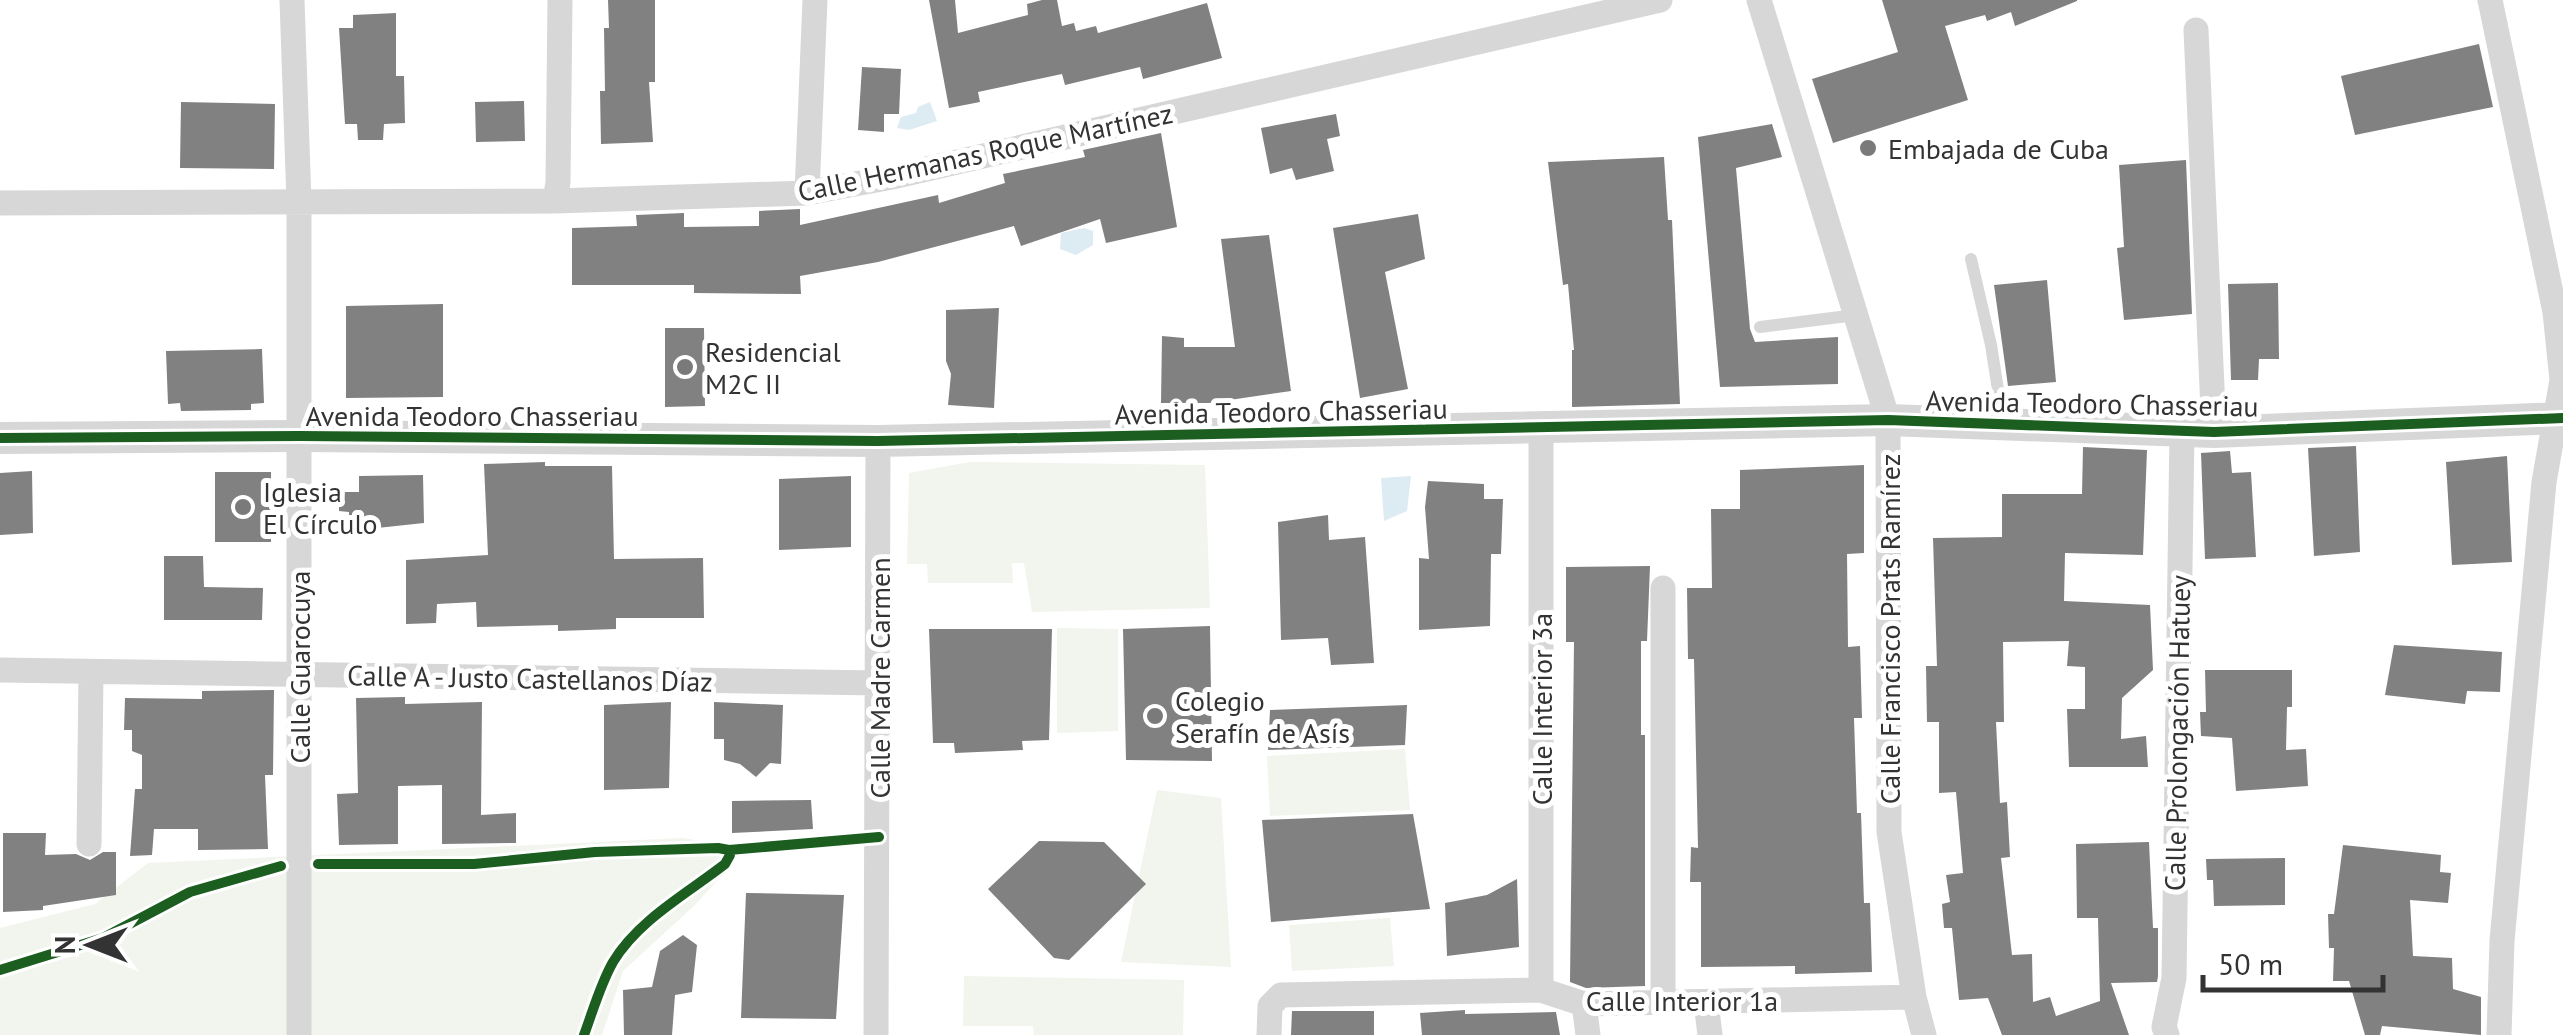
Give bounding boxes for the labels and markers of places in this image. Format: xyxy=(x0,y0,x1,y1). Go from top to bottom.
place label: Embajada de Cuba xyxy=(1888,130,2109,167)
marker: Embajada de Cuba xyxy=(1857,137,1879,159)
place label: Residencial M2C II xyxy=(705,333,841,402)
marker: Residencial M2C II xyxy=(674,356,696,378)
place label: Iglesia El Círculo xyxy=(263,473,378,542)
marker: Iglesia El Círculo xyxy=(232,496,254,518)
place label: Colegio Serafín de Asís xyxy=(1175,682,1350,751)
marker: Colegio Serafín de Asís xyxy=(1144,705,1166,727)

